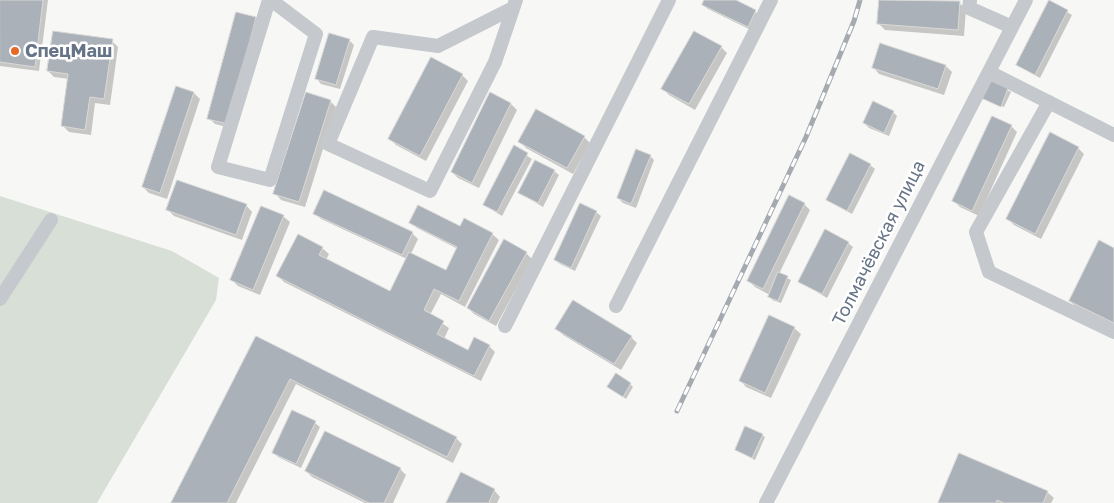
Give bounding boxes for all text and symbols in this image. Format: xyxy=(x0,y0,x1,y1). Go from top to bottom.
place label: СпецМаш xyxy=(25,40,112,62)
marker: СпецМаш xyxy=(9,45,21,57)
street label: Толмачёвская улица xyxy=(828,157,930,329)

